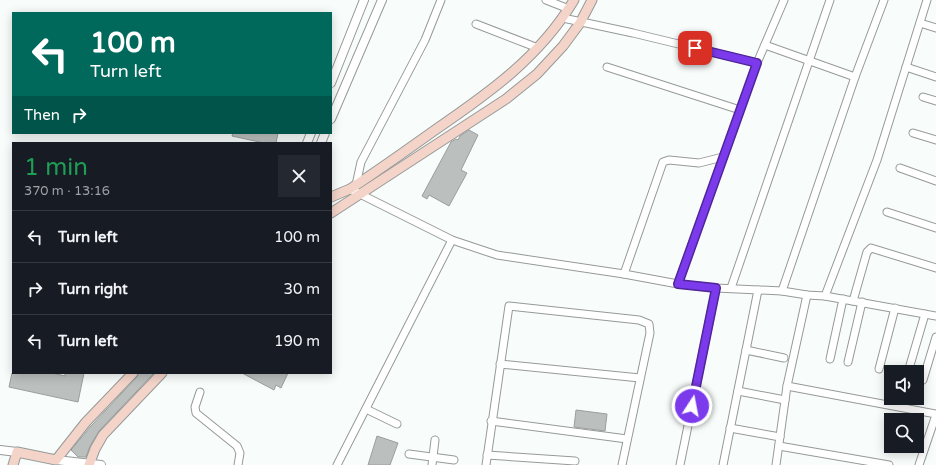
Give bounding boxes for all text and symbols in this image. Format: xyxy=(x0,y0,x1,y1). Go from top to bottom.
text: 100 m xyxy=(90,26,176,60)
icon: left xyxy=(24,28,76,80)
pin xyxy=(678,31,712,65)
icon: arrive xyxy=(684,37,706,59)
text: Turn left xyxy=(90,60,162,82)
icon: right xyxy=(68,104,90,126)
text: Then xyxy=(24,106,60,124)
text: 1 min xyxy=(24,153,88,182)
button: close xyxy=(278,155,320,197)
text: 370 m · 13:16 xyxy=(24,183,110,199)
icon: left xyxy=(24,226,46,248)
text: Turn left xyxy=(58,228,118,246)
text: 100 m xyxy=(274,228,320,246)
icon: right xyxy=(24,278,46,300)
text: Turn right xyxy=(58,280,128,298)
text: 30 m xyxy=(283,280,320,298)
icon: left xyxy=(24,330,46,352)
text: Turn left xyxy=(58,332,118,350)
text: 190 m xyxy=(274,332,320,350)
map controls xyxy=(884,365,924,453)
button: sound xyxy=(884,365,924,405)
position arrow xyxy=(671,385,713,427)
button: search xyxy=(884,413,924,453)

